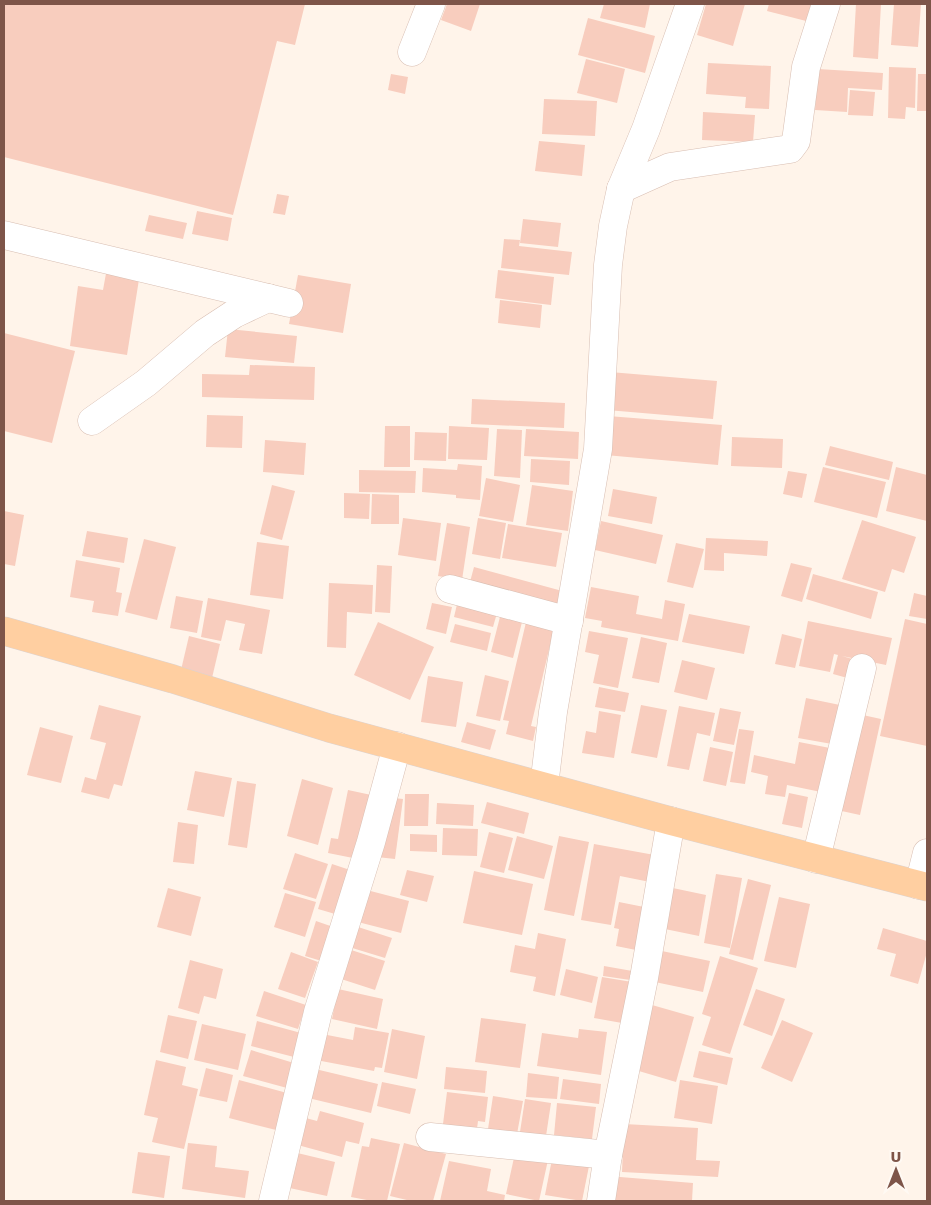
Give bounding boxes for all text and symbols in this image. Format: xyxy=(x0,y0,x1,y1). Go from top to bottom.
north arrow xyxy=(871,1145,921,1195)
text: U xyxy=(890,1149,902,1165)

